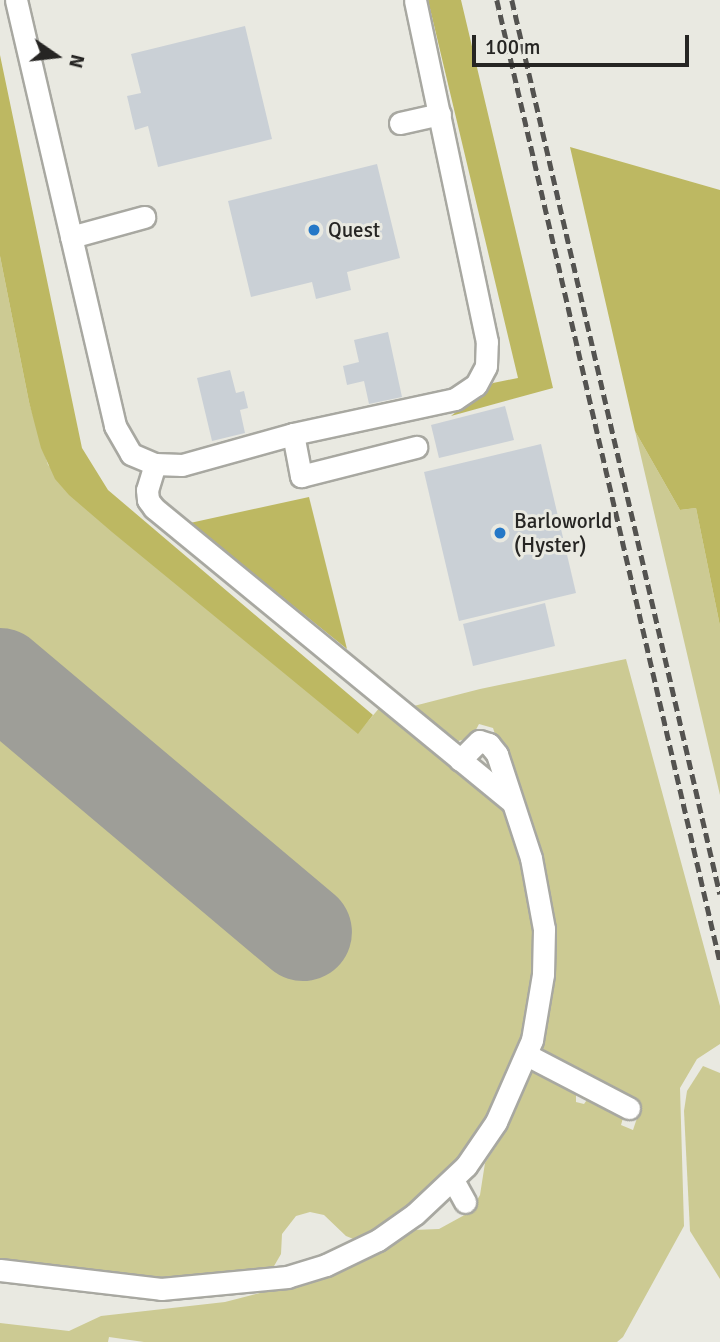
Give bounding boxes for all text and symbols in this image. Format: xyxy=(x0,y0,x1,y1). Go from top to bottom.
north arrow xyxy=(21,21,91,91)
scale bar xyxy=(475,21,692,65)
text: 100 m xyxy=(485,34,540,60)
text: N xyxy=(63,52,90,70)
place label: Quest xyxy=(328,217,380,243)
marker: Quest xyxy=(306,222,322,238)
place label: Barloworld (Hyster) xyxy=(514,508,612,558)
marker: Barloworld (Hyster) xyxy=(492,525,508,541)

